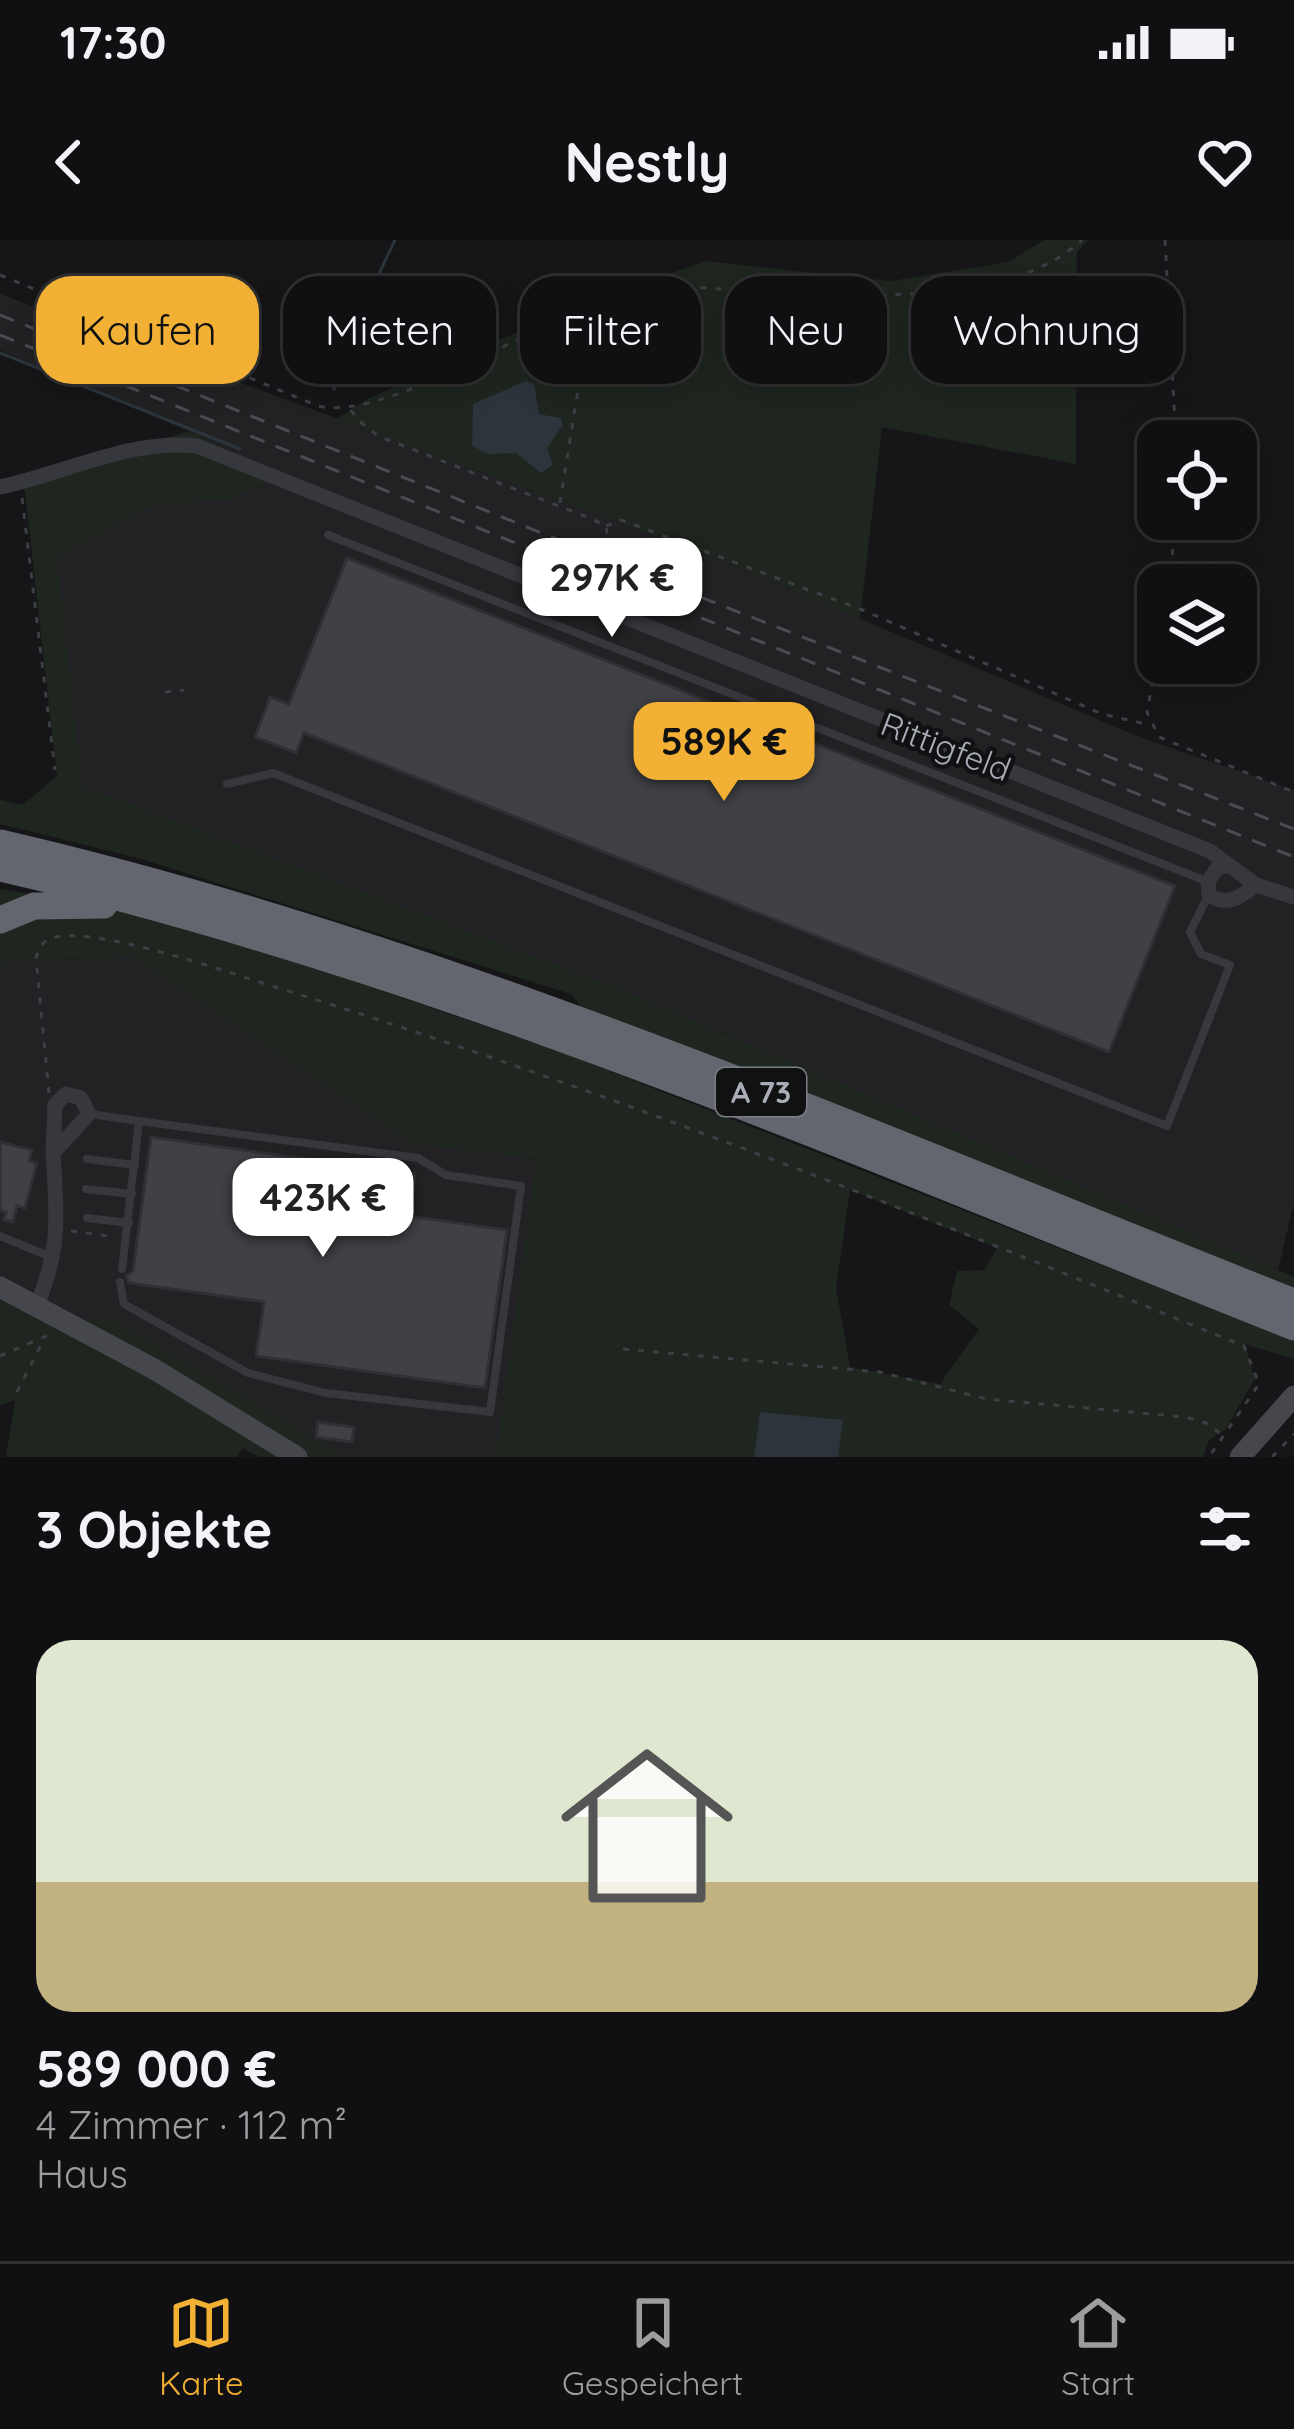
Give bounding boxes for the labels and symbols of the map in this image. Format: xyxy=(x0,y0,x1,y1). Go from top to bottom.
pin: 297K € xyxy=(514,538,710,640)
pin: 589K € xyxy=(626,702,822,804)
street label: Rittigfeld xyxy=(875,703,1017,789)
road number: A 73 xyxy=(716,1068,806,1116)
pin: 423K € xyxy=(225,1158,421,1260)

